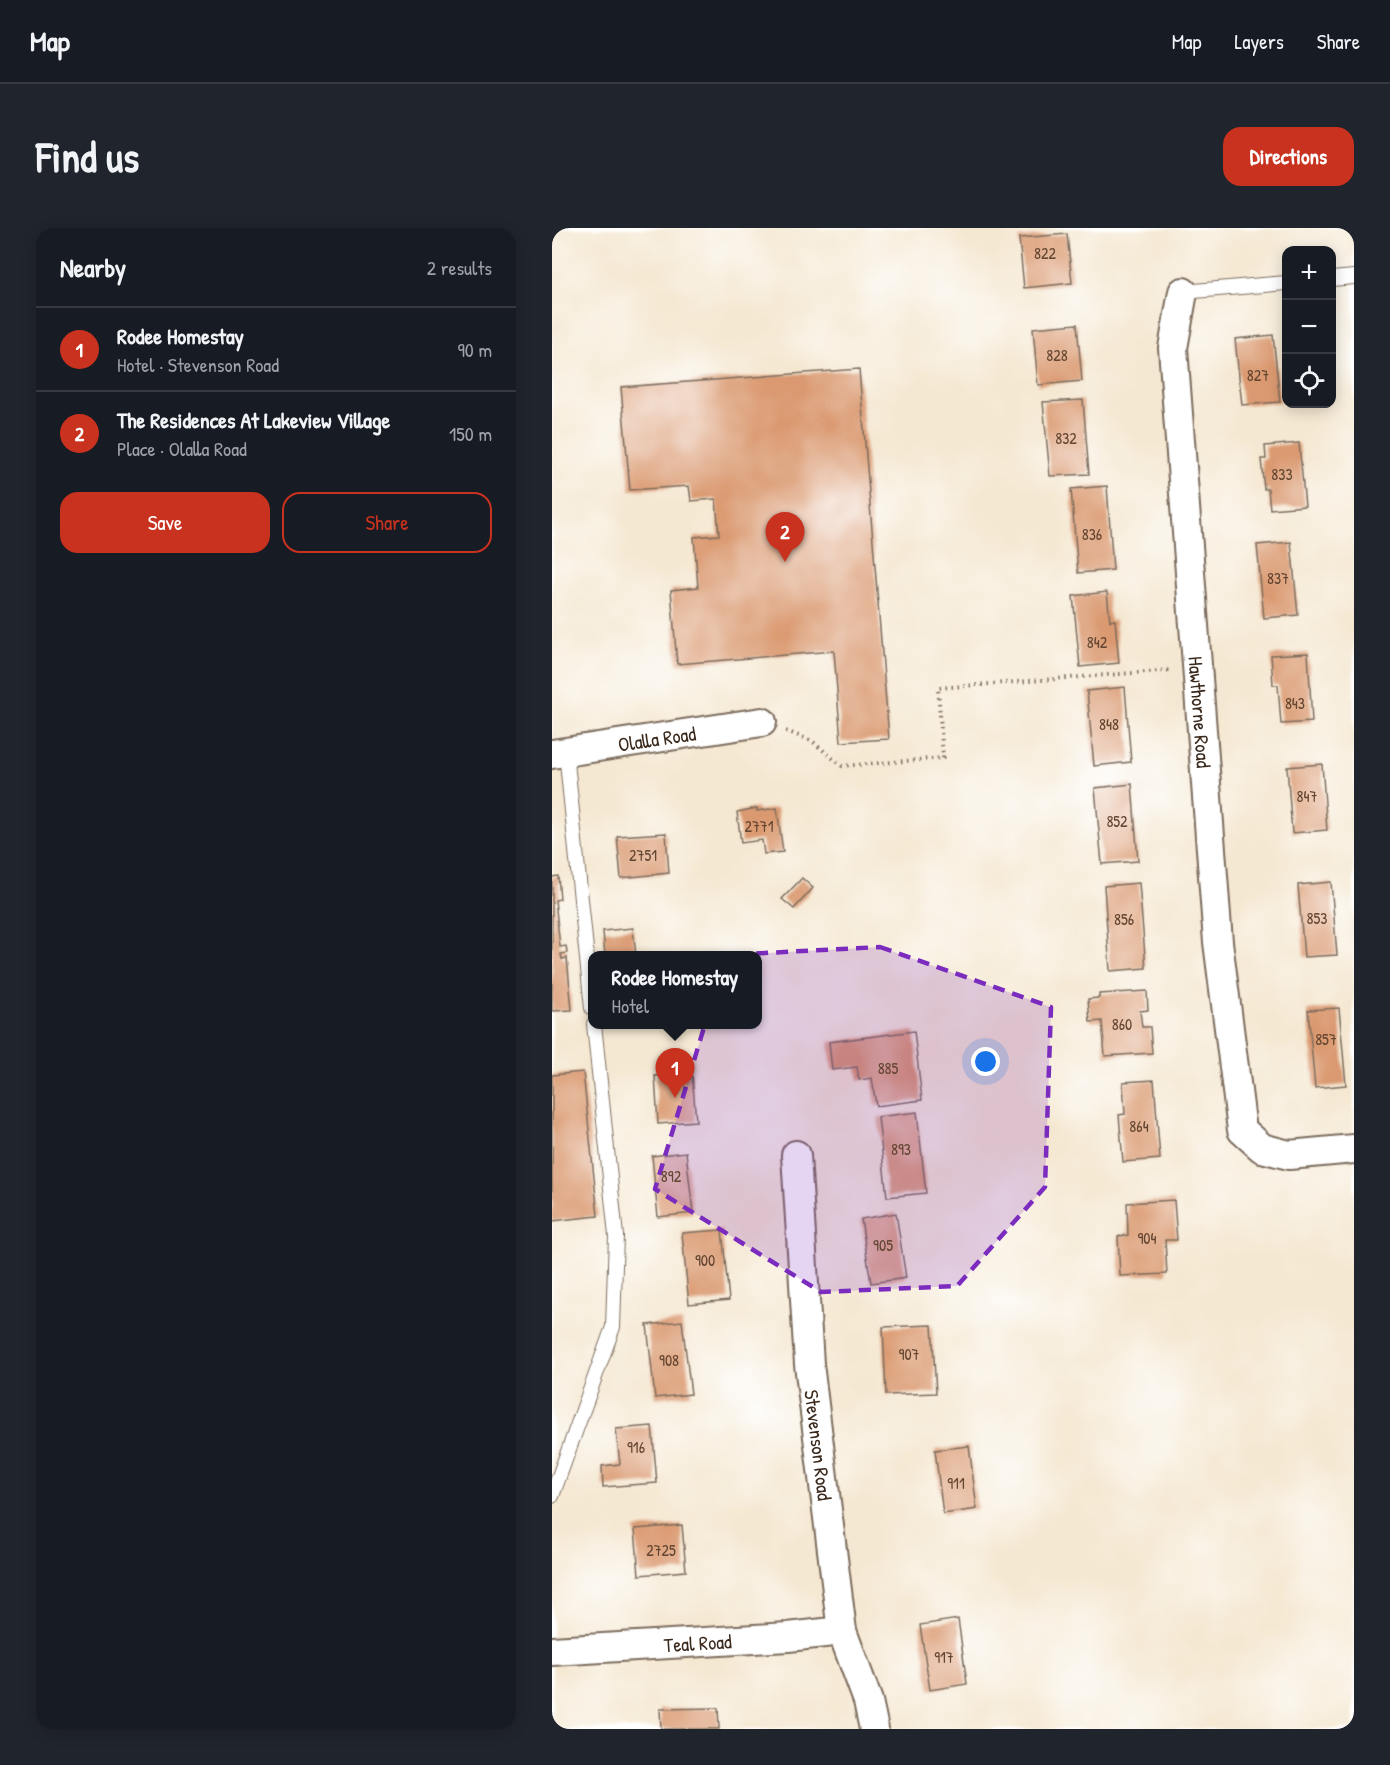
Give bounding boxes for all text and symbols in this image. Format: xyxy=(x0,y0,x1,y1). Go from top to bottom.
text: Map xyxy=(30,22,70,60)
text: Map xyxy=(1172,27,1201,56)
text: Layers xyxy=(1234,27,1284,56)
text: Share xyxy=(1317,27,1360,56)
button: Directions xyxy=(1223,127,1354,186)
text: Find us xyxy=(36,128,139,185)
house number: 822 xyxy=(1034,242,1056,264)
map controls xyxy=(1282,246,1336,408)
button: + xyxy=(1282,246,1336,300)
text: Nearby xyxy=(60,250,126,285)
text: 2 results xyxy=(427,254,492,281)
button: − xyxy=(1282,300,1336,354)
text: Rodee Homestay xyxy=(117,321,244,351)
text: 1 xyxy=(76,336,83,363)
text: 90 m xyxy=(458,336,492,363)
house number: 828 xyxy=(1046,344,1068,366)
text: Hotel · Stevenson Road xyxy=(117,351,279,378)
button: locate xyxy=(1282,354,1336,408)
house number: 827 xyxy=(1247,364,1269,386)
text: The Residences At Lakeview Village xyxy=(117,405,390,435)
text: 2 xyxy=(75,420,84,447)
text: 150 m xyxy=(449,420,492,447)
house number: 832 xyxy=(1055,427,1077,449)
text: Place · Olalla Road xyxy=(117,435,247,462)
house number: 833 xyxy=(1271,463,1293,485)
button: Save xyxy=(60,492,270,553)
button: Share xyxy=(282,492,492,553)
pin: 2 xyxy=(766,512,804,562)
house number: 836 xyxy=(1082,523,1102,545)
house number: 837 xyxy=(1267,567,1289,589)
house number: 842 xyxy=(1087,631,1108,653)
street label: Hawthorne Road xyxy=(1183,655,1218,769)
house number: 843 xyxy=(1285,692,1305,714)
house number: 848 xyxy=(1099,713,1119,735)
street label: Olalla Road xyxy=(616,719,698,757)
house number: 847 xyxy=(1297,785,1317,807)
house number: 852 xyxy=(1106,810,1128,832)
house number: 2771 xyxy=(744,815,774,837)
house number: 2751 xyxy=(629,844,657,866)
house number: 853 xyxy=(1307,907,1327,929)
house number: 856 xyxy=(1114,908,1134,930)
popup xyxy=(588,951,762,1029)
text: Rodee Homestay xyxy=(612,962,738,992)
text: Hotel xyxy=(612,992,649,1019)
house number: 860 xyxy=(1112,1013,1132,1035)
house number: 857 xyxy=(1315,1028,1337,1050)
your location xyxy=(971,1047,1000,1076)
pin: 1 xyxy=(656,1048,694,1098)
house number: 885 xyxy=(878,1057,899,1079)
house number: 864 xyxy=(1129,1115,1149,1137)
house number: 893 xyxy=(891,1138,911,1160)
house number: 892 xyxy=(661,1165,682,1187)
house number: 904 xyxy=(1137,1227,1157,1249)
house number: 905 xyxy=(873,1234,893,1256)
house number: 900 xyxy=(695,1249,715,1271)
house number: 907 xyxy=(899,1343,920,1365)
house number: 908 xyxy=(659,1349,679,1371)
street label: Stevenson Road xyxy=(799,1388,839,1502)
house number: 916 xyxy=(627,1436,645,1458)
house number: 911 xyxy=(947,1472,965,1494)
house number: 2725 xyxy=(646,1539,676,1561)
street label: Teal Road xyxy=(663,1627,733,1658)
house number: 917 xyxy=(934,1646,954,1668)

